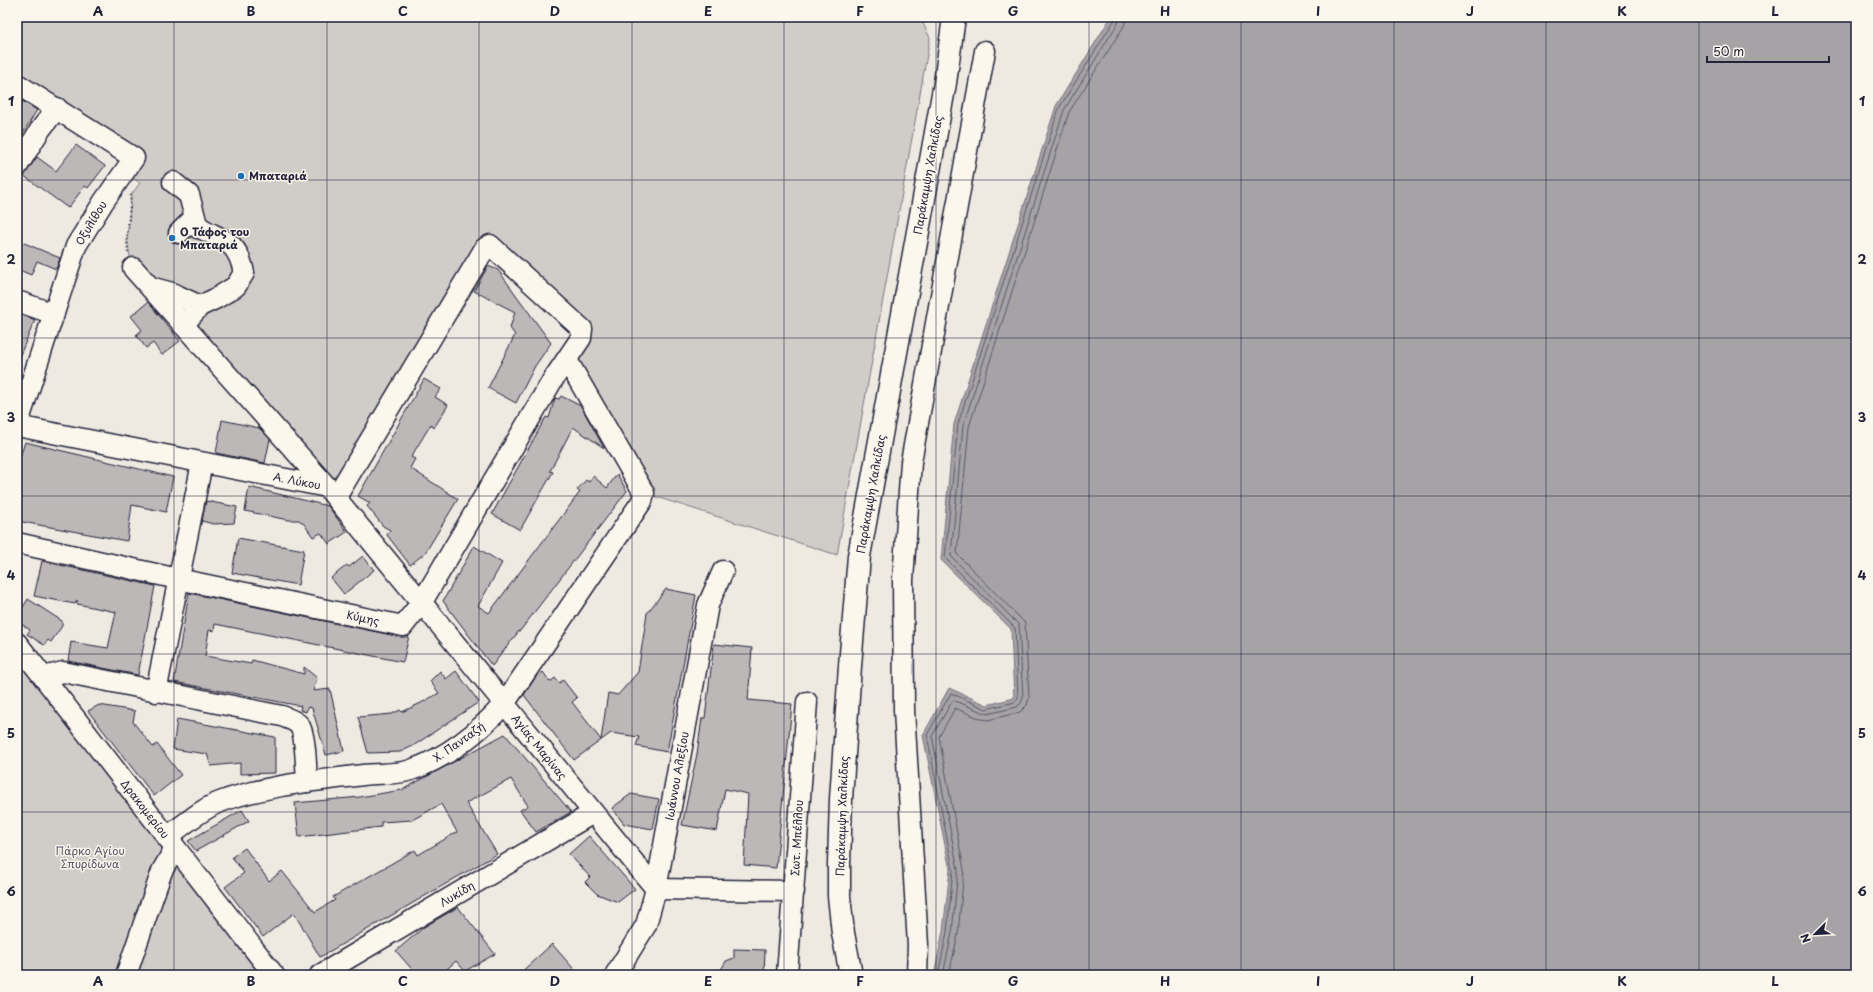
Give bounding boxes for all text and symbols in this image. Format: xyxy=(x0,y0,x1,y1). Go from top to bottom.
text: A xyxy=(93,1,103,20)
text: B xyxy=(247,1,256,20)
text: C xyxy=(398,1,408,20)
text: D xyxy=(550,1,560,20)
text: E xyxy=(704,1,712,20)
text: F xyxy=(856,1,864,20)
text: G xyxy=(1008,1,1018,20)
text: H xyxy=(1160,1,1170,20)
text: I xyxy=(1316,1,1320,20)
text: J xyxy=(1466,1,1474,20)
text: K xyxy=(1617,1,1627,20)
text: L xyxy=(1771,1,1779,20)
scale bar xyxy=(1707,38,1829,64)
text: 50 m xyxy=(1713,42,1744,60)
text: 1 xyxy=(8,91,14,110)
text: 1 xyxy=(1859,91,1865,110)
street label: Παράκαμψη Χαλκίδας xyxy=(909,114,946,236)
place label: Μπαταριά xyxy=(249,167,307,184)
marker: Μπαταριά xyxy=(236,171,246,181)
street label: Οξυλίθου xyxy=(71,197,111,248)
place label: Ο Τάφος του Μπαταριά xyxy=(180,223,250,253)
marker: Ο Τάφος του Μπαταριά xyxy=(167,233,177,243)
text: 2 xyxy=(6,249,16,268)
text: 2 xyxy=(1857,249,1867,268)
text: 3 xyxy=(7,407,16,426)
text: 3 xyxy=(1858,407,1867,426)
street label: Παράκαμψη Χαλκίδας xyxy=(852,433,889,555)
street label: Α. Λύκου xyxy=(272,468,322,493)
text: 4 xyxy=(7,565,16,584)
text: 4 xyxy=(1858,565,1867,584)
street label: Κύμης xyxy=(345,606,381,629)
street label: Αγίας Μαρίνας xyxy=(508,710,571,783)
street label: Χ. Πανταζή xyxy=(429,717,488,766)
text: 5 xyxy=(7,723,15,742)
text: 5 xyxy=(1858,723,1866,742)
street label: Ιωάννου Αλεξίου xyxy=(660,730,693,822)
street label: Παράκαμψη Χαλκίδας xyxy=(831,755,852,876)
street label: Δρακομερίου xyxy=(117,776,174,842)
street label: Σωτ. Μπέλλου xyxy=(786,799,807,877)
park label: Πάρκο Αγίου Σπυρίδωνα xyxy=(55,842,125,872)
street label: Λυκίδη xyxy=(436,876,477,911)
text: 6 xyxy=(6,881,16,900)
text: 6 xyxy=(1857,881,1867,900)
north arrow xyxy=(1795,914,1835,954)
text: N xyxy=(1796,931,1815,946)
text: A xyxy=(93,971,103,990)
text: B xyxy=(247,971,256,990)
text: C xyxy=(398,971,408,990)
text: D xyxy=(550,971,560,990)
text: E xyxy=(704,971,712,990)
text: F xyxy=(856,971,864,990)
text: G xyxy=(1008,971,1018,990)
text: H xyxy=(1160,971,1170,990)
text: I xyxy=(1316,971,1320,990)
text: J xyxy=(1466,971,1474,990)
text: K xyxy=(1617,971,1627,990)
text: L xyxy=(1771,971,1779,990)

